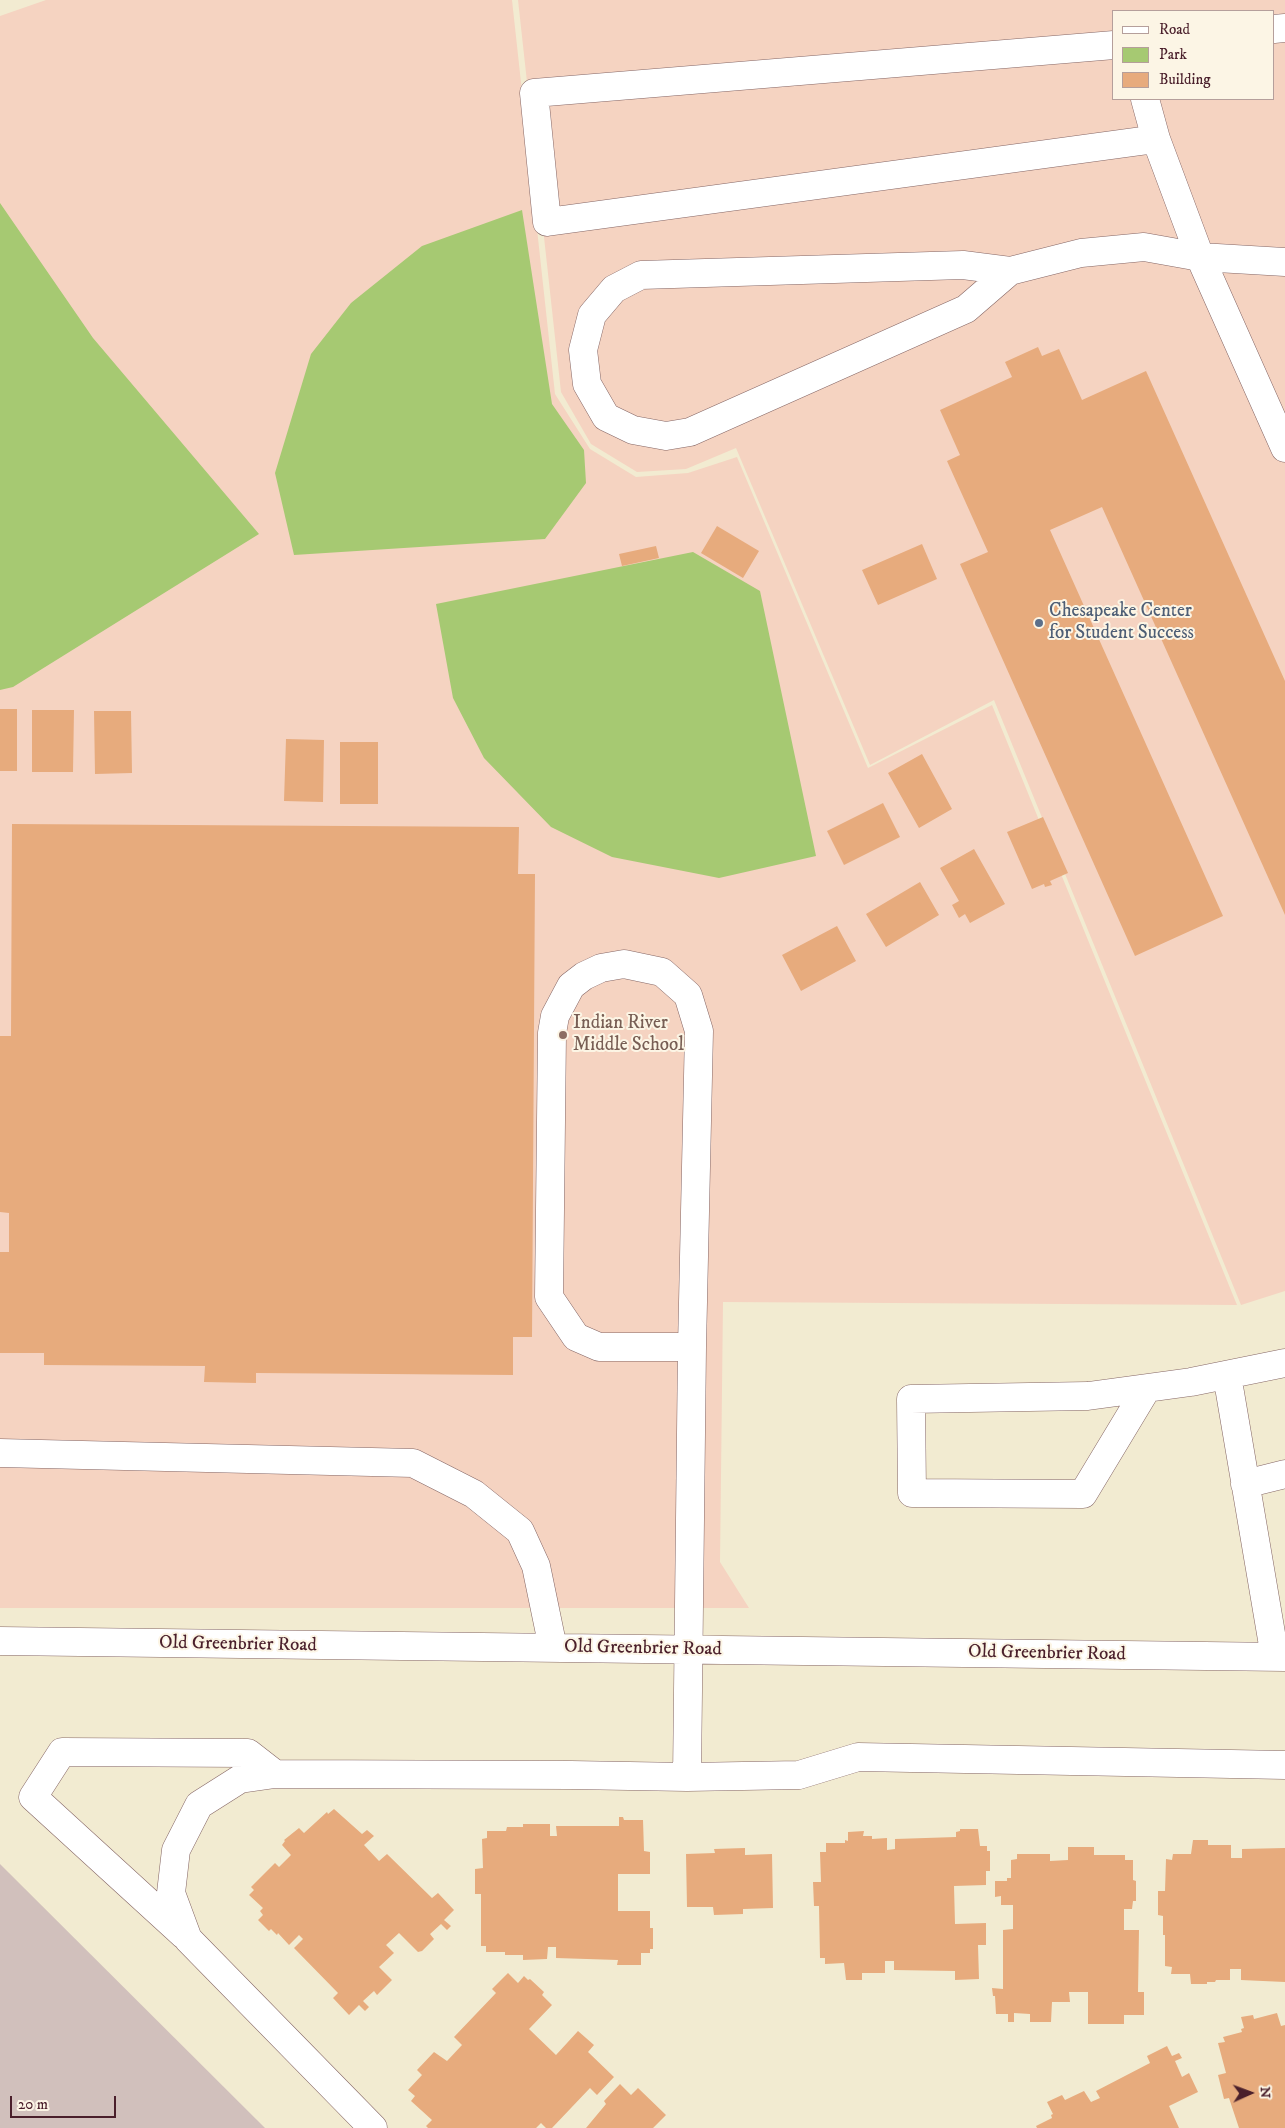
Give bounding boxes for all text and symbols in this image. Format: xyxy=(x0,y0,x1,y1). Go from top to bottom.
legend xyxy=(1112,10,1275,100)
text: Road xyxy=(1159,20,1190,39)
text: Park xyxy=(1159,45,1187,64)
text: Building xyxy=(1159,70,1211,89)
place label: Chesapeake Center for Student Success xyxy=(1049,601,1194,645)
marker: Chesapeake Center for Student Success xyxy=(1033,617,1045,629)
place label: Indian River Middle School xyxy=(573,1013,684,1057)
marker: Indian River Middle School xyxy=(557,1029,569,1041)
street label: Old Greenbrier Road xyxy=(159,1632,317,1658)
street label: Old Greenbrier Road xyxy=(564,1636,722,1662)
street label: Old Greenbrier Road xyxy=(968,1641,1126,1667)
north arrow xyxy=(1225,2068,1275,2118)
scale bar xyxy=(12,2086,119,2118)
text: N xyxy=(1256,2086,1274,2099)
text: 20 m xyxy=(18,2095,48,2114)

